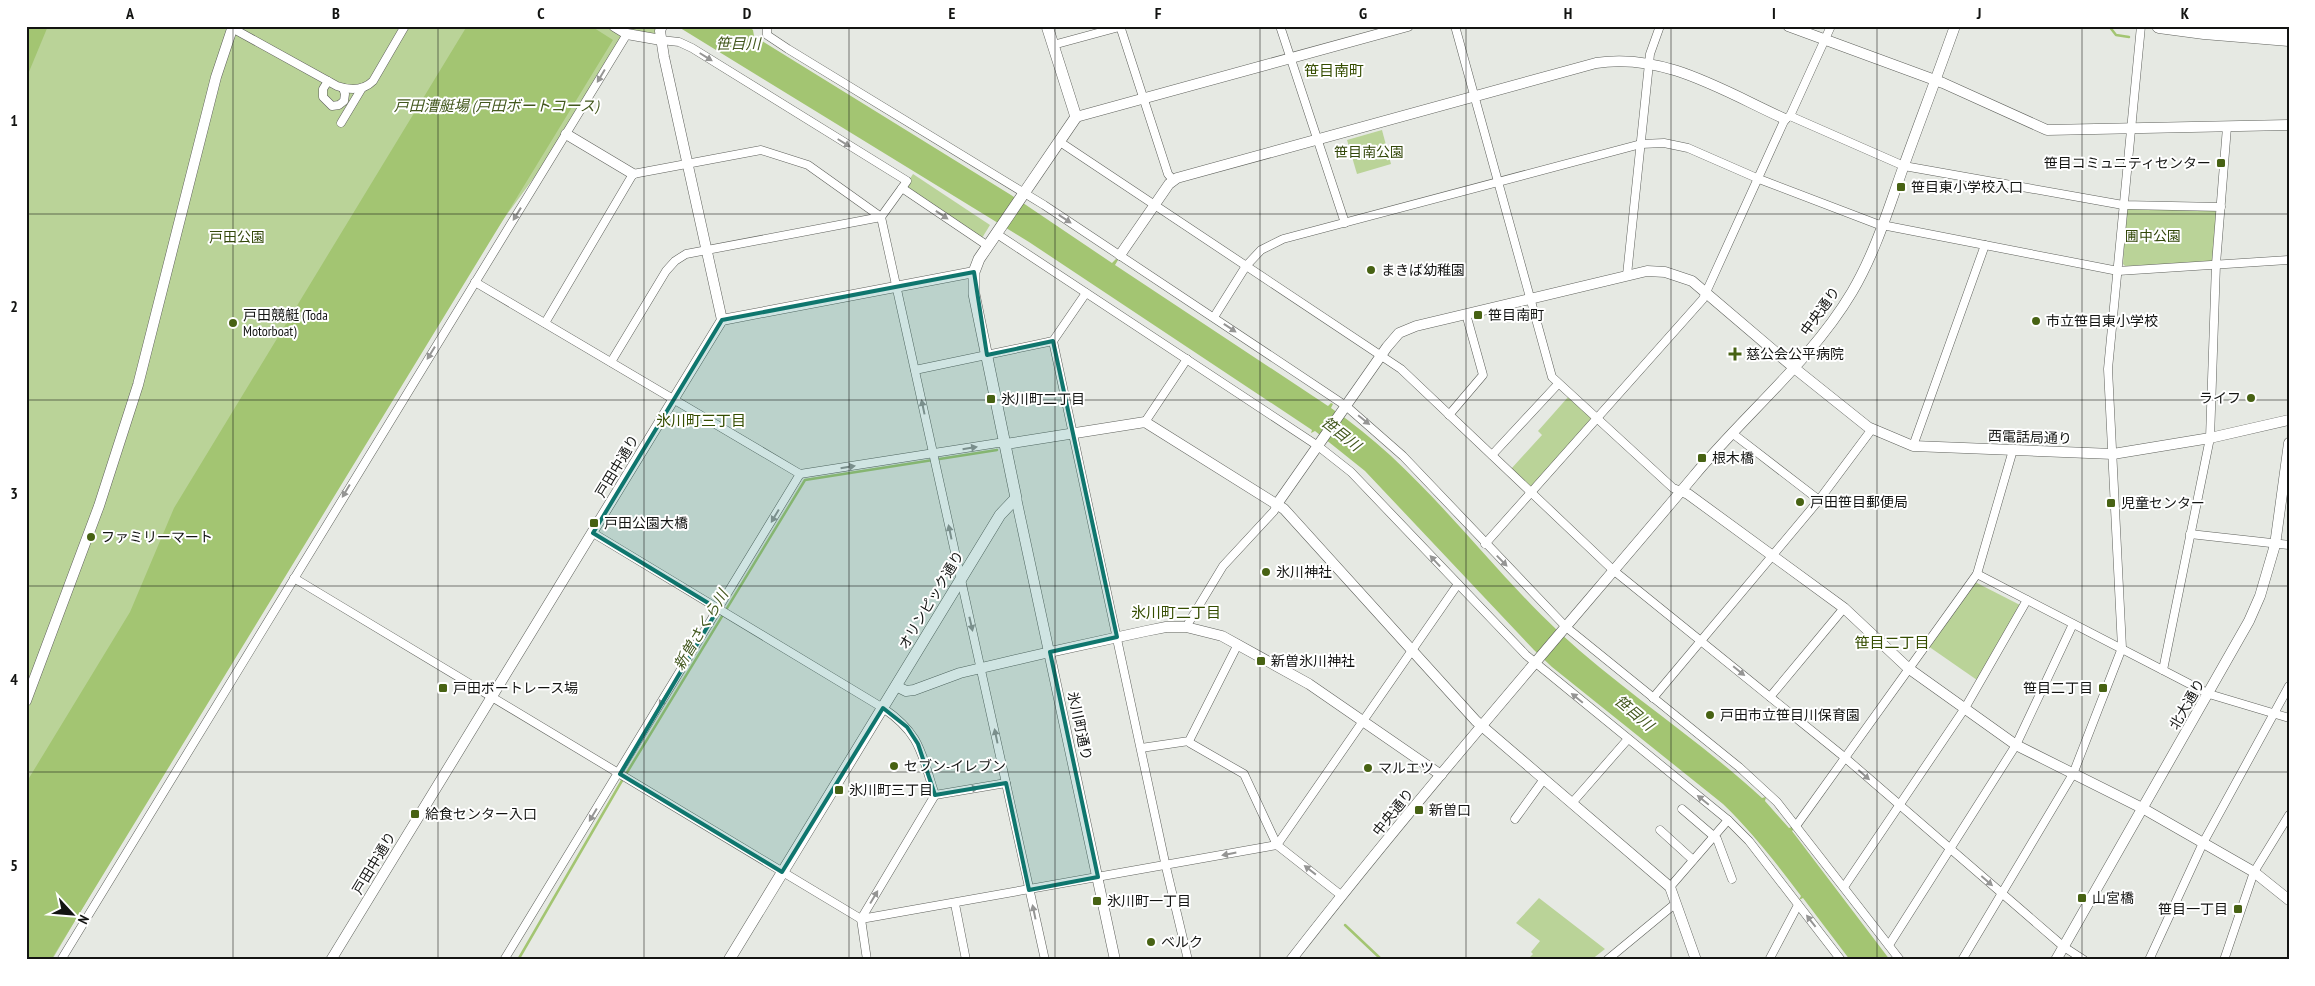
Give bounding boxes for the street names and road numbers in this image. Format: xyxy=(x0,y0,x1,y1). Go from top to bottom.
street label: 中央通り xyxy=(1796,283,1844,339)
street label: 西電話局通り xyxy=(1988,427,2072,447)
street label: 戸田中通り xyxy=(591,431,643,501)
street label: オリンピック通り xyxy=(894,547,968,653)
street label: 北大通り xyxy=(2165,675,2209,733)
street label: 氷川町通り xyxy=(1064,690,1096,762)
street label: 中央通り xyxy=(1368,785,1418,839)
street label: 戸田中通り xyxy=(348,828,400,898)

